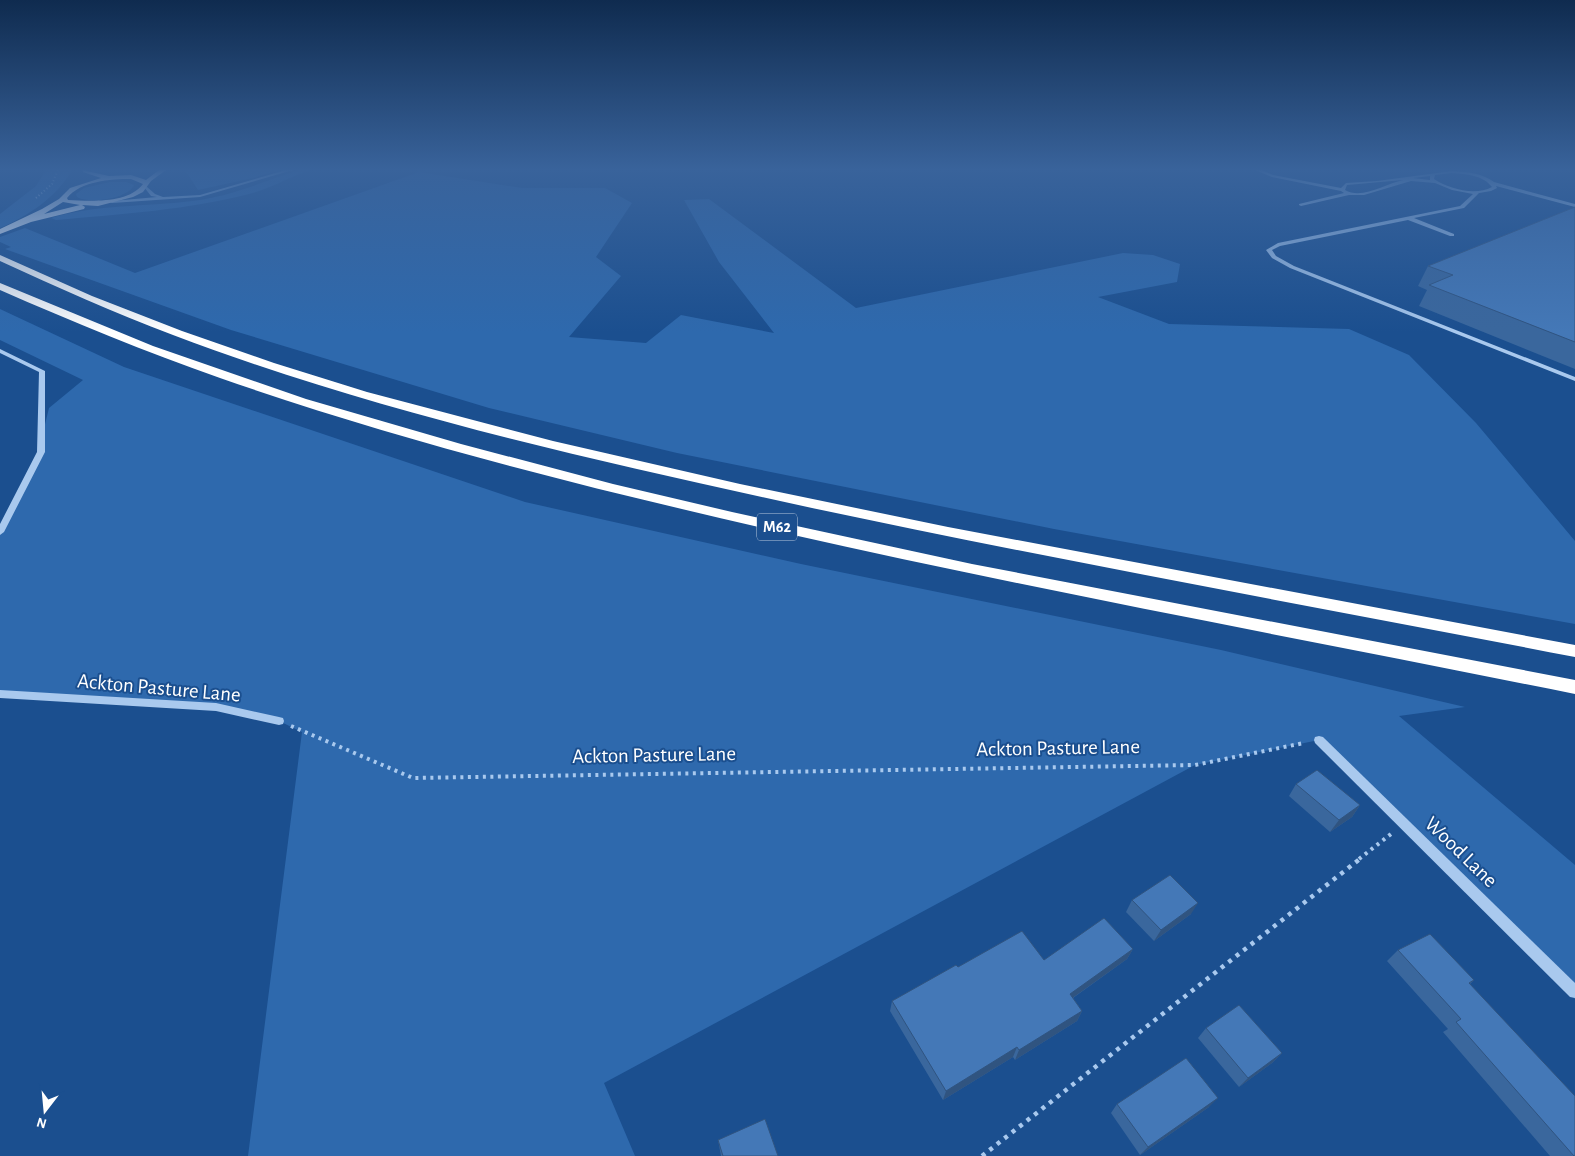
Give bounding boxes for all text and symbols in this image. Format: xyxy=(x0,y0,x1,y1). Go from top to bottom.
road number: M62 xyxy=(757,514,797,540)
street label: Ackton Pasture Lane xyxy=(76,670,242,706)
street label: Ackton Pasture Lane xyxy=(976,736,1140,760)
street label: Ackton Pasture Lane xyxy=(572,743,736,767)
street label: Wood Lane xyxy=(1421,813,1501,891)
north arrow xyxy=(20,1086,70,1136)
text: N xyxy=(35,1114,48,1131)

